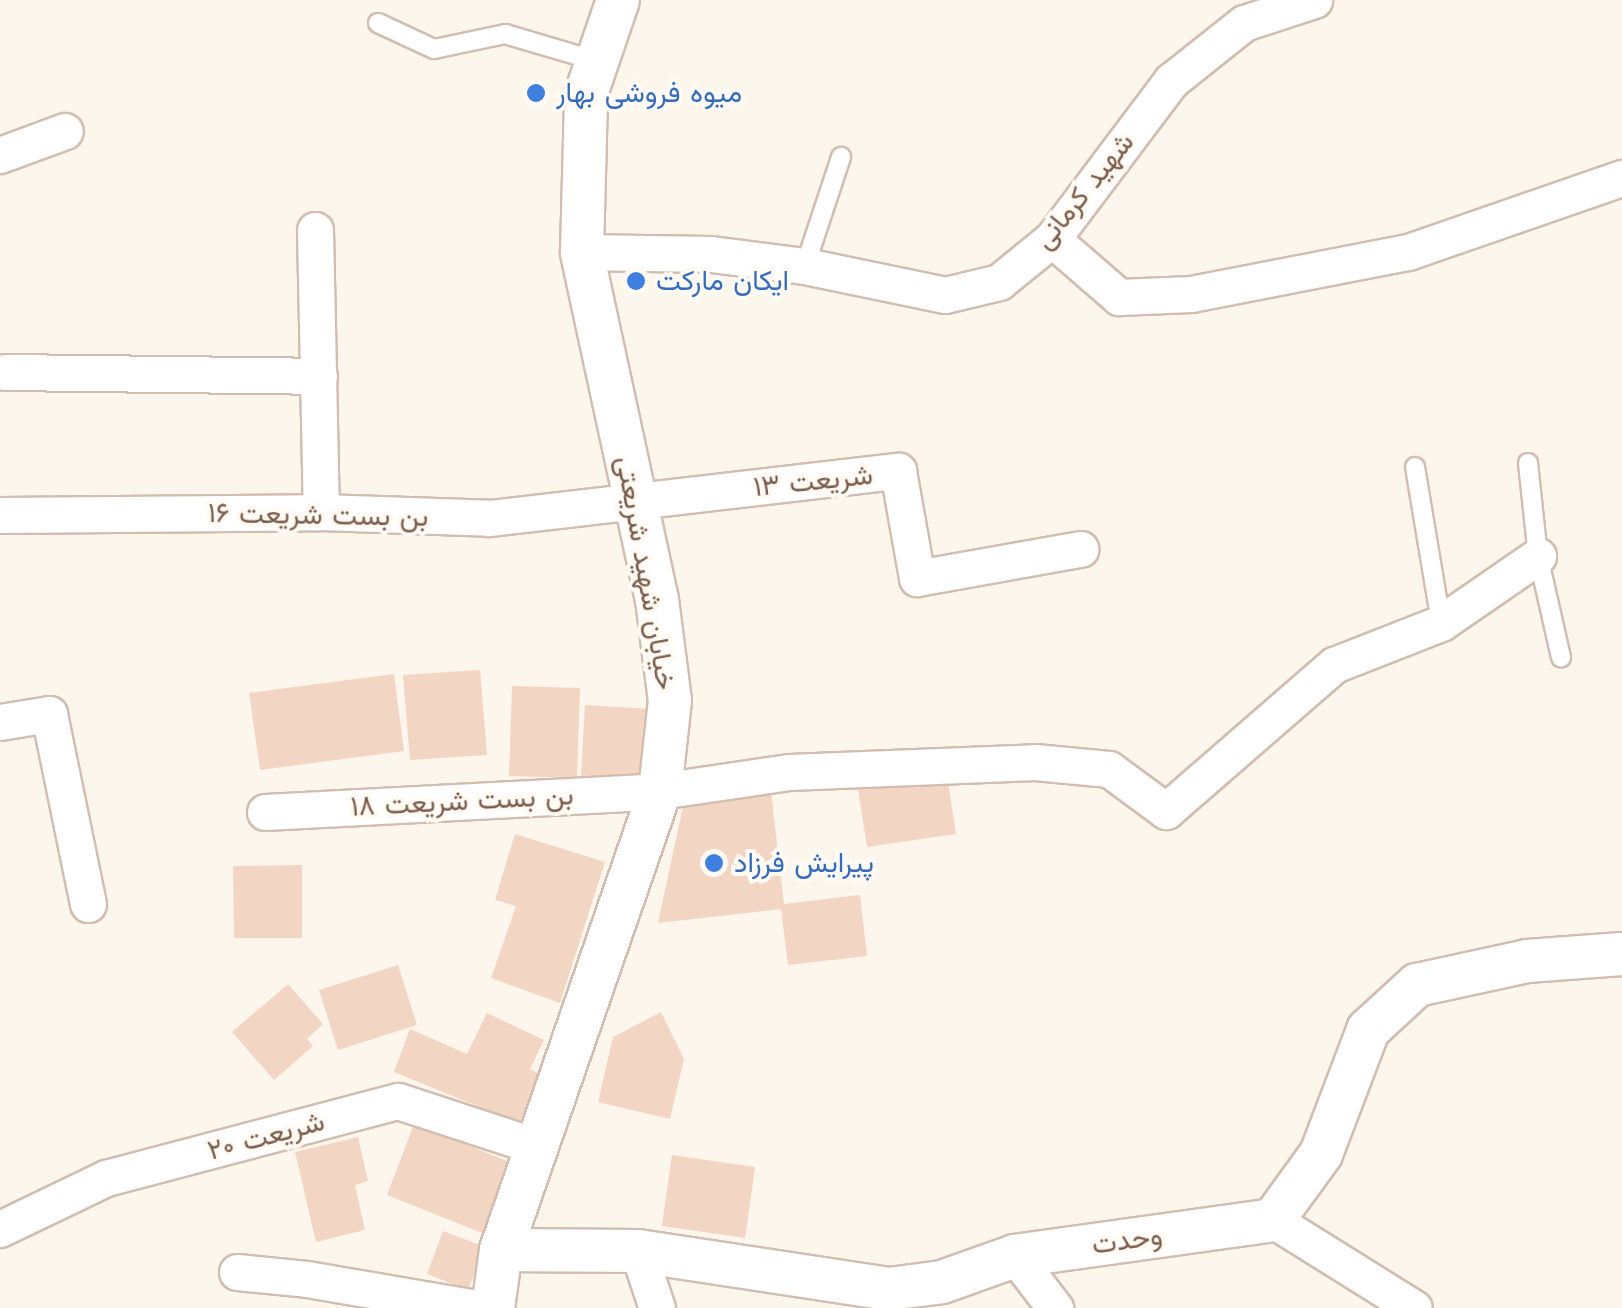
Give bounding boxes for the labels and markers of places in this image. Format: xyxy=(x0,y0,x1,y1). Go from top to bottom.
place label: میوه فروشی بهار xyxy=(556,76,742,110)
marker: میوه فروشی بهار xyxy=(525,82,547,104)
place label: ایکان مارکت xyxy=(656,264,789,298)
marker: ایکان مارکت xyxy=(625,270,647,292)
place label: پیرایش فرزاد xyxy=(734,846,874,880)
marker: پیرایش فرزاد xyxy=(703,852,725,874)

